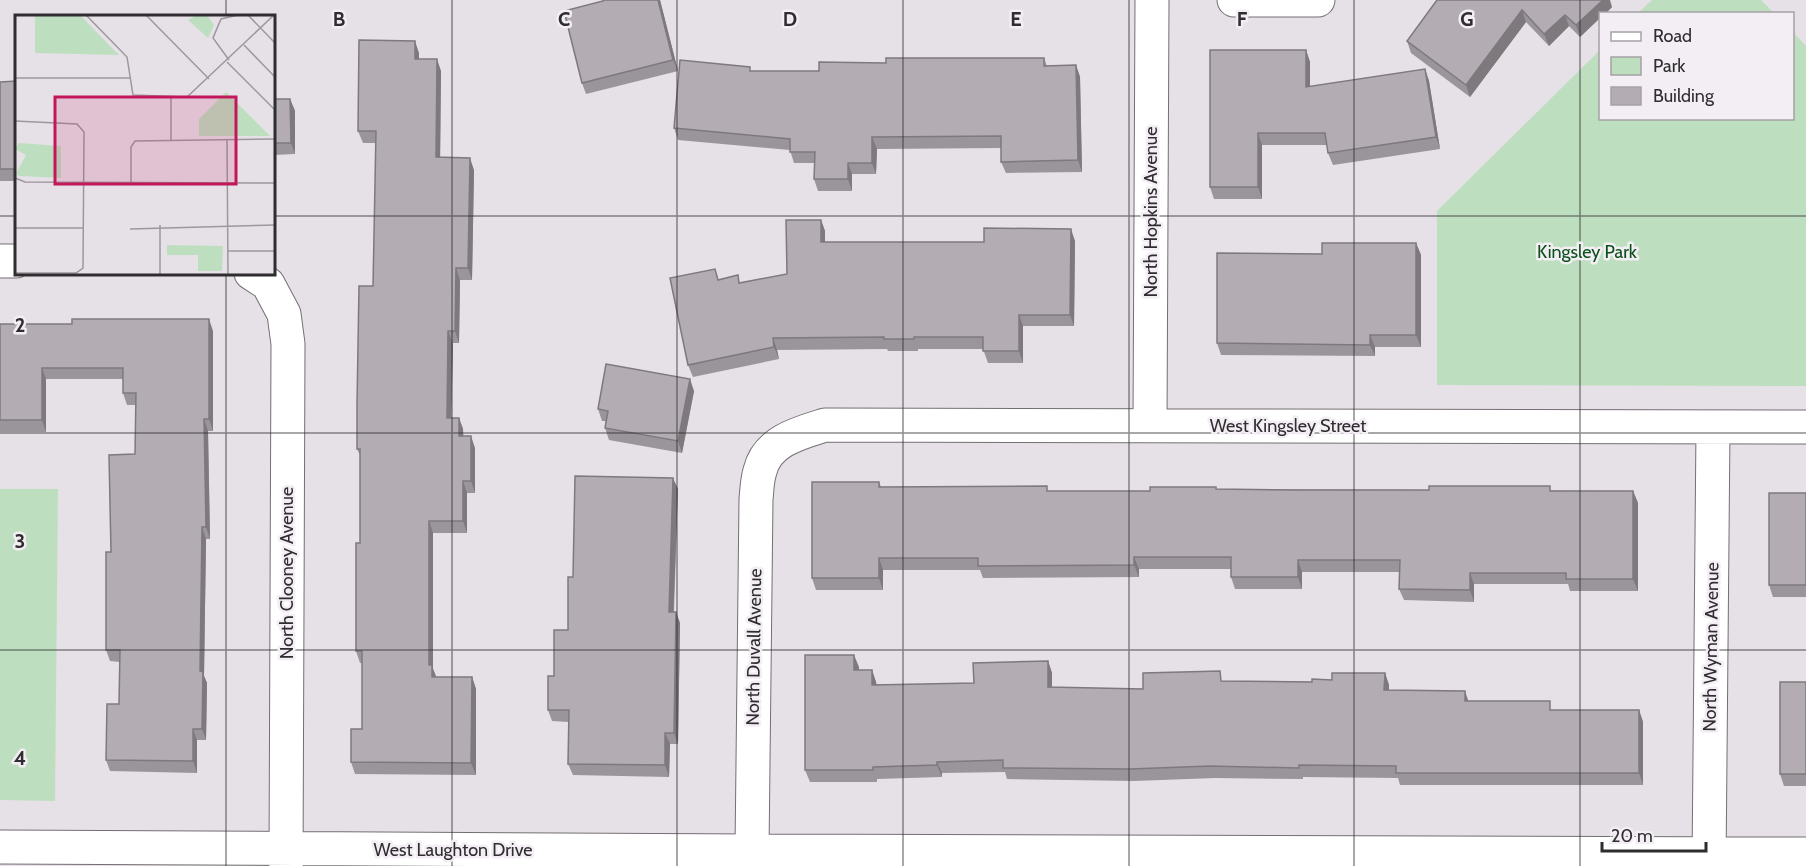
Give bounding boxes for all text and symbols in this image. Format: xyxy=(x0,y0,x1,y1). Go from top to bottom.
text: B xyxy=(333,7,345,31)
text: C xyxy=(558,7,570,31)
text: D xyxy=(783,7,797,31)
text: E xyxy=(1010,7,1022,31)
text: F xyxy=(1237,7,1248,31)
text: G xyxy=(1460,7,1474,31)
legend xyxy=(1599,12,1794,120)
inset map xyxy=(15,15,274,274)
text: Road xyxy=(1653,25,1692,47)
text: Park xyxy=(1653,55,1686,77)
text: Building xyxy=(1653,85,1715,107)
street label: North Hopkins Avenue xyxy=(1140,127,1162,297)
park label: Kingsley Park xyxy=(1537,241,1638,263)
text: 2 xyxy=(15,313,25,337)
street label: West Kingsley Street xyxy=(1210,415,1366,437)
street label: North Clooney Avenue xyxy=(276,487,298,659)
text: 3 xyxy=(15,529,25,553)
street label: North Wyman Avenue xyxy=(1699,562,1723,732)
street label: North Duvall Avenue xyxy=(742,568,766,726)
text: 4 xyxy=(14,746,26,770)
scale bar xyxy=(1602,815,1706,853)
text: 20 m xyxy=(1611,825,1653,847)
street label: West Laughton Drive xyxy=(373,839,533,861)

